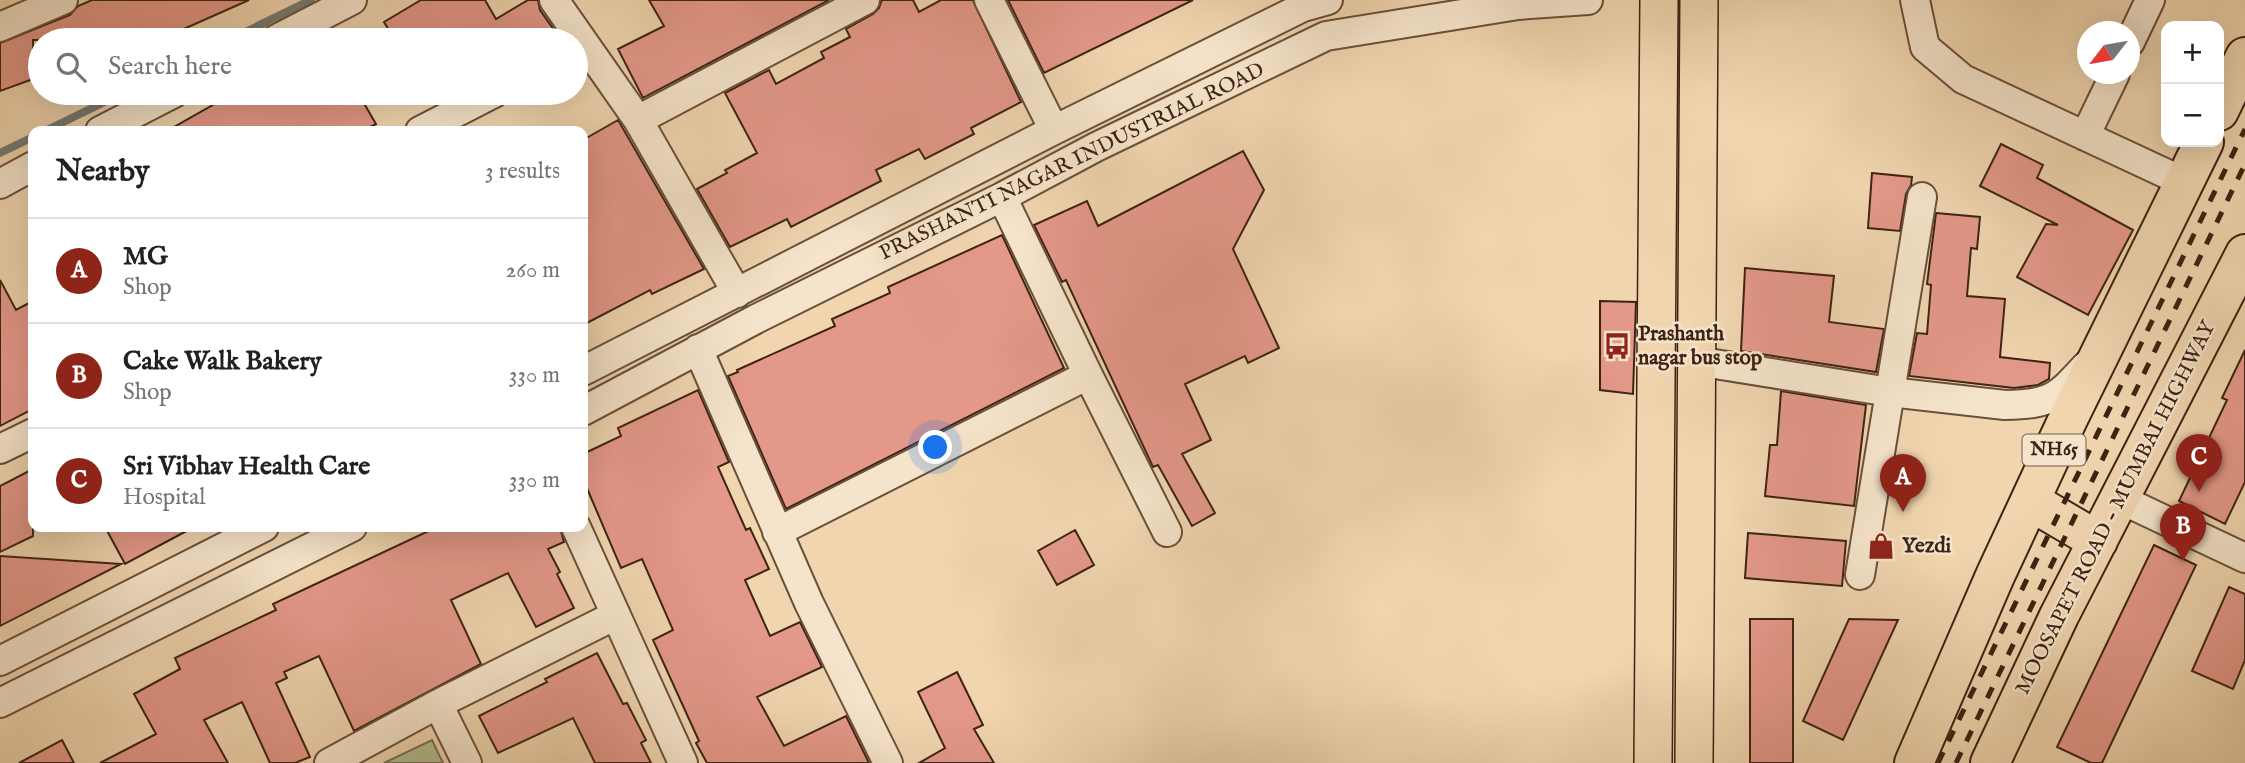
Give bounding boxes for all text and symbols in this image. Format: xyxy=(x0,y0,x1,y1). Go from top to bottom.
north arrow xyxy=(2077,21,2140,84)
map controls xyxy=(2161,21,2224,147)
button: + xyxy=(2161,21,2224,84)
search box xyxy=(28,28,588,105)
icon: search xyxy=(52,48,90,86)
text: Search here xyxy=(108,50,232,83)
street label: PRASHANTI NAGAR INDUSTRIAL ROAD xyxy=(875,57,1269,267)
button: − xyxy=(2161,84,2224,147)
text: Nearby xyxy=(56,153,149,191)
text: 3 results xyxy=(485,157,560,186)
text: MG xyxy=(123,240,168,273)
text: A xyxy=(71,256,87,285)
text: 260 m xyxy=(505,256,560,285)
text: Shop xyxy=(123,273,172,302)
street label: MOOSAPET ROAD - MUMBAI HIGHWAY xyxy=(2010,317,2222,699)
place label: Prashanth nagar bus stop xyxy=(1638,321,1763,372)
bus stop icon: Prashanth nagar bus stop xyxy=(1602,331,1632,361)
text: Cake Walk Bakery xyxy=(123,345,322,378)
text: B xyxy=(71,361,87,390)
text: 330 m xyxy=(509,361,560,390)
text: Shop xyxy=(123,378,172,407)
your location xyxy=(918,430,952,464)
pin: C xyxy=(2176,434,2222,492)
road number: NH65 xyxy=(2022,435,2086,466)
text: Sri Vibhav Health Care xyxy=(123,450,370,483)
pin: A xyxy=(1880,454,1926,512)
text: C xyxy=(71,466,87,495)
text: 330 m xyxy=(509,466,560,495)
text: Hospital xyxy=(123,483,205,512)
pin: B xyxy=(2160,503,2206,561)
shop icon: Yezdi xyxy=(1866,531,1896,561)
place label: Yezdi xyxy=(1902,533,1952,560)

